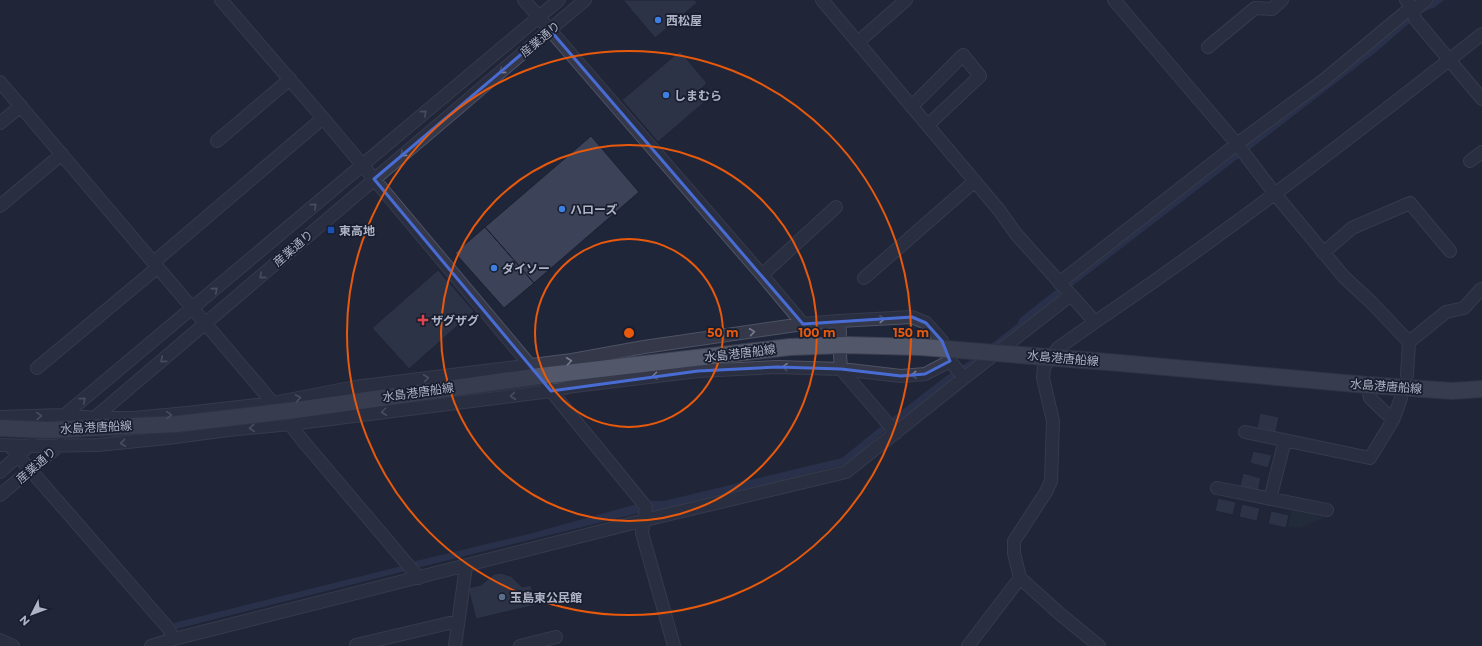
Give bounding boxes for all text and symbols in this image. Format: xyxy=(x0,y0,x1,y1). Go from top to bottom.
place label: 西松屋 xyxy=(666,13,702,28)
marker: 西松屋 xyxy=(653,15,663,25)
street label: 産業通り xyxy=(517,18,563,60)
one-way arrow xyxy=(500,66,507,73)
place label: しまむら xyxy=(674,88,722,103)
marker: しまむら xyxy=(661,90,671,100)
one-way arrow xyxy=(419,111,427,118)
one-way arrow xyxy=(400,150,408,157)
place label: ハローズ xyxy=(570,202,617,217)
one-way arrow xyxy=(309,204,317,211)
marker: ハローズ xyxy=(557,204,567,214)
place label: 東高地 xyxy=(339,223,375,238)
marker: 東高地 xyxy=(326,225,336,235)
street label: 産業通り xyxy=(270,227,316,269)
place label: ダイソー xyxy=(502,261,550,276)
marker: ダイソー xyxy=(489,263,499,273)
one-way arrow xyxy=(259,271,266,278)
one-way arrow xyxy=(210,288,217,295)
place label: ザグザグ xyxy=(431,313,479,328)
one-way arrow xyxy=(879,314,885,323)
marker: ザグザグ xyxy=(418,315,428,325)
text: 50 m xyxy=(707,325,739,340)
text: 100 m xyxy=(799,325,835,340)
text: 150 m xyxy=(893,325,929,340)
centre of rings xyxy=(622,326,636,340)
one-way arrow xyxy=(749,328,755,337)
street label: 水島港唐船線 xyxy=(703,341,777,365)
street label: 水島港唐船線 xyxy=(1026,347,1100,369)
one-way arrow xyxy=(160,356,168,363)
one-way arrow xyxy=(566,356,572,365)
one-way arrow xyxy=(782,363,788,371)
one-way arrow xyxy=(911,370,917,379)
one-way arrow xyxy=(652,371,658,380)
one-way arrow xyxy=(423,374,429,383)
street label: 水島港唐船線 xyxy=(1350,376,1422,396)
street label: 水島港唐船線 xyxy=(381,380,455,404)
one-way arrow xyxy=(510,391,516,400)
one-way arrow xyxy=(294,394,301,403)
one-way arrow xyxy=(78,398,85,405)
one-way arrow xyxy=(381,407,387,416)
one-way arrow xyxy=(166,410,172,419)
one-way arrow xyxy=(36,412,42,420)
street label: 水島港唐船線 xyxy=(60,418,132,436)
one-way arrow xyxy=(249,423,255,432)
one-way arrow xyxy=(120,438,126,447)
street label: 産業通り xyxy=(13,444,59,486)
place label: 玉島東公民館 xyxy=(510,590,582,605)
marker: 玉島東公民館 xyxy=(497,592,507,602)
north arrow xyxy=(12,594,52,634)
text: N xyxy=(16,613,33,629)

